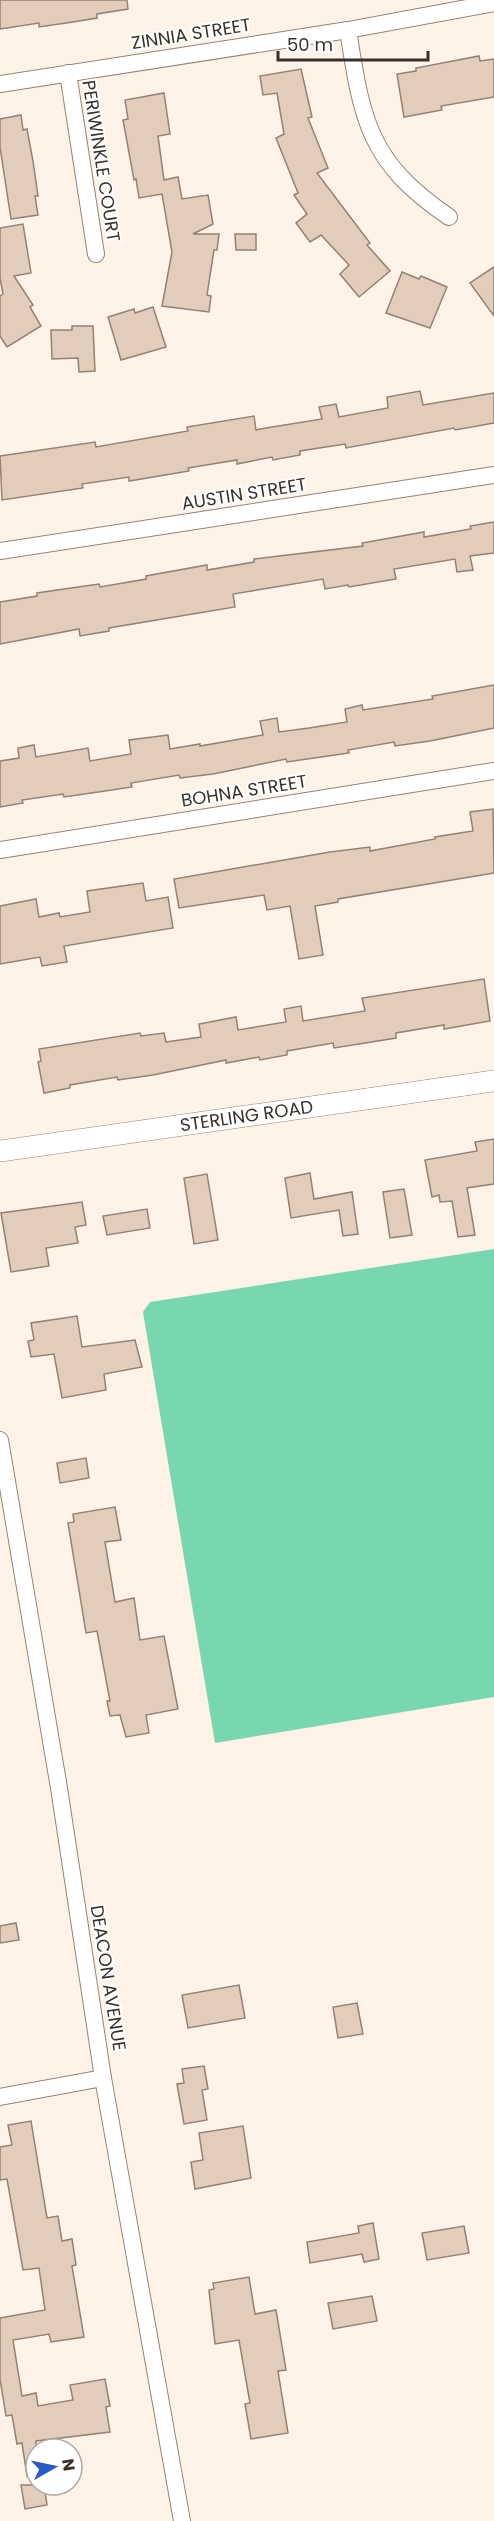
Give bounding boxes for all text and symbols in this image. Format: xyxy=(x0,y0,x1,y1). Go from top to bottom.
street label: ZINNIA STREET xyxy=(130,12,253,55)
scale bar xyxy=(278,24,428,62)
text: 50 m xyxy=(287,32,333,57)
street label: PERIWINKLE COURT xyxy=(76,78,127,244)
street label: AUSTIN STREET xyxy=(180,471,308,516)
street label: BOHNA STREET xyxy=(179,768,309,813)
street label: STERLING ROAD xyxy=(178,1094,315,1137)
street label: DEACON AVENUE xyxy=(85,1903,132,2053)
north arrow xyxy=(24,2437,84,2497)
text: N xyxy=(56,2457,81,2472)

